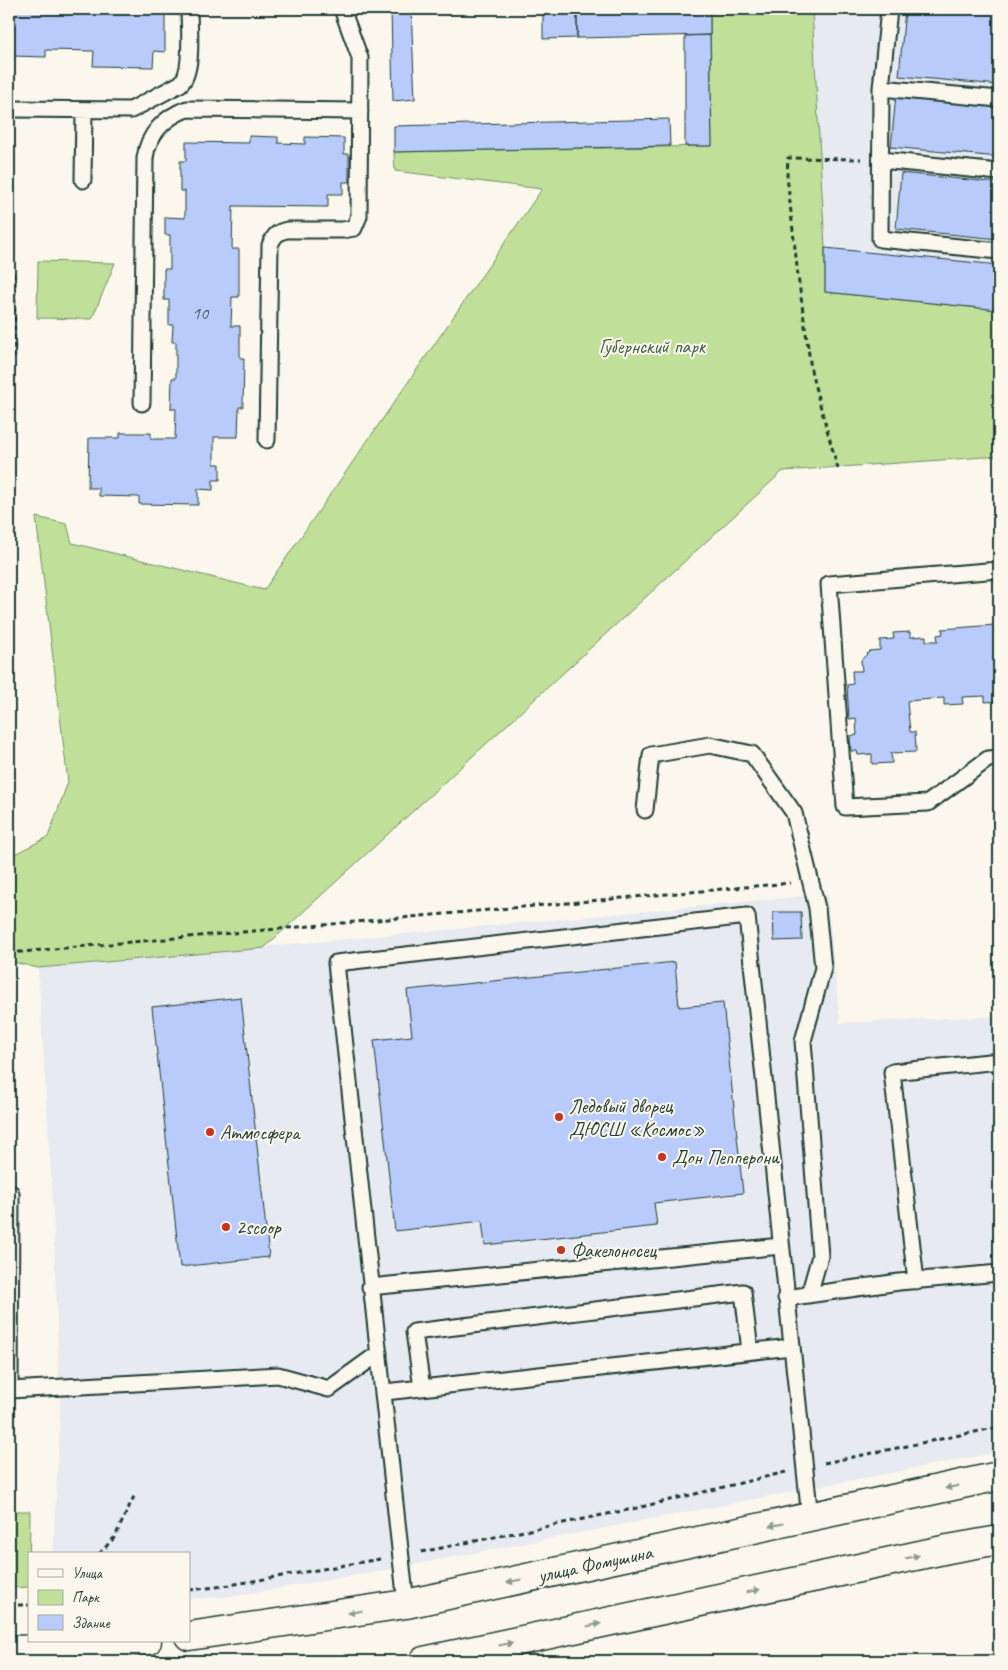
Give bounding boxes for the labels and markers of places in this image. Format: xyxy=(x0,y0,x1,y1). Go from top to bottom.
place label: Ледовый дворец ДЮСШ «Космос» xyxy=(569,1094,705,1142)
marker: Ледовый дворец ДЮСШ «Космос» xyxy=(553,1111,565,1123)
place label: Атмосфера xyxy=(220,1120,301,1145)
marker: Атмосфера xyxy=(204,1126,216,1138)
place label: Дон Пепперони xyxy=(672,1145,780,1170)
marker: Дон Пепперони xyxy=(656,1151,668,1163)
place label: 2scoop xyxy=(236,1215,282,1240)
marker: 2scoop xyxy=(220,1221,232,1233)
place label: Факелоносец xyxy=(571,1238,657,1263)
marker: Факелоносец xyxy=(555,1244,567,1256)

